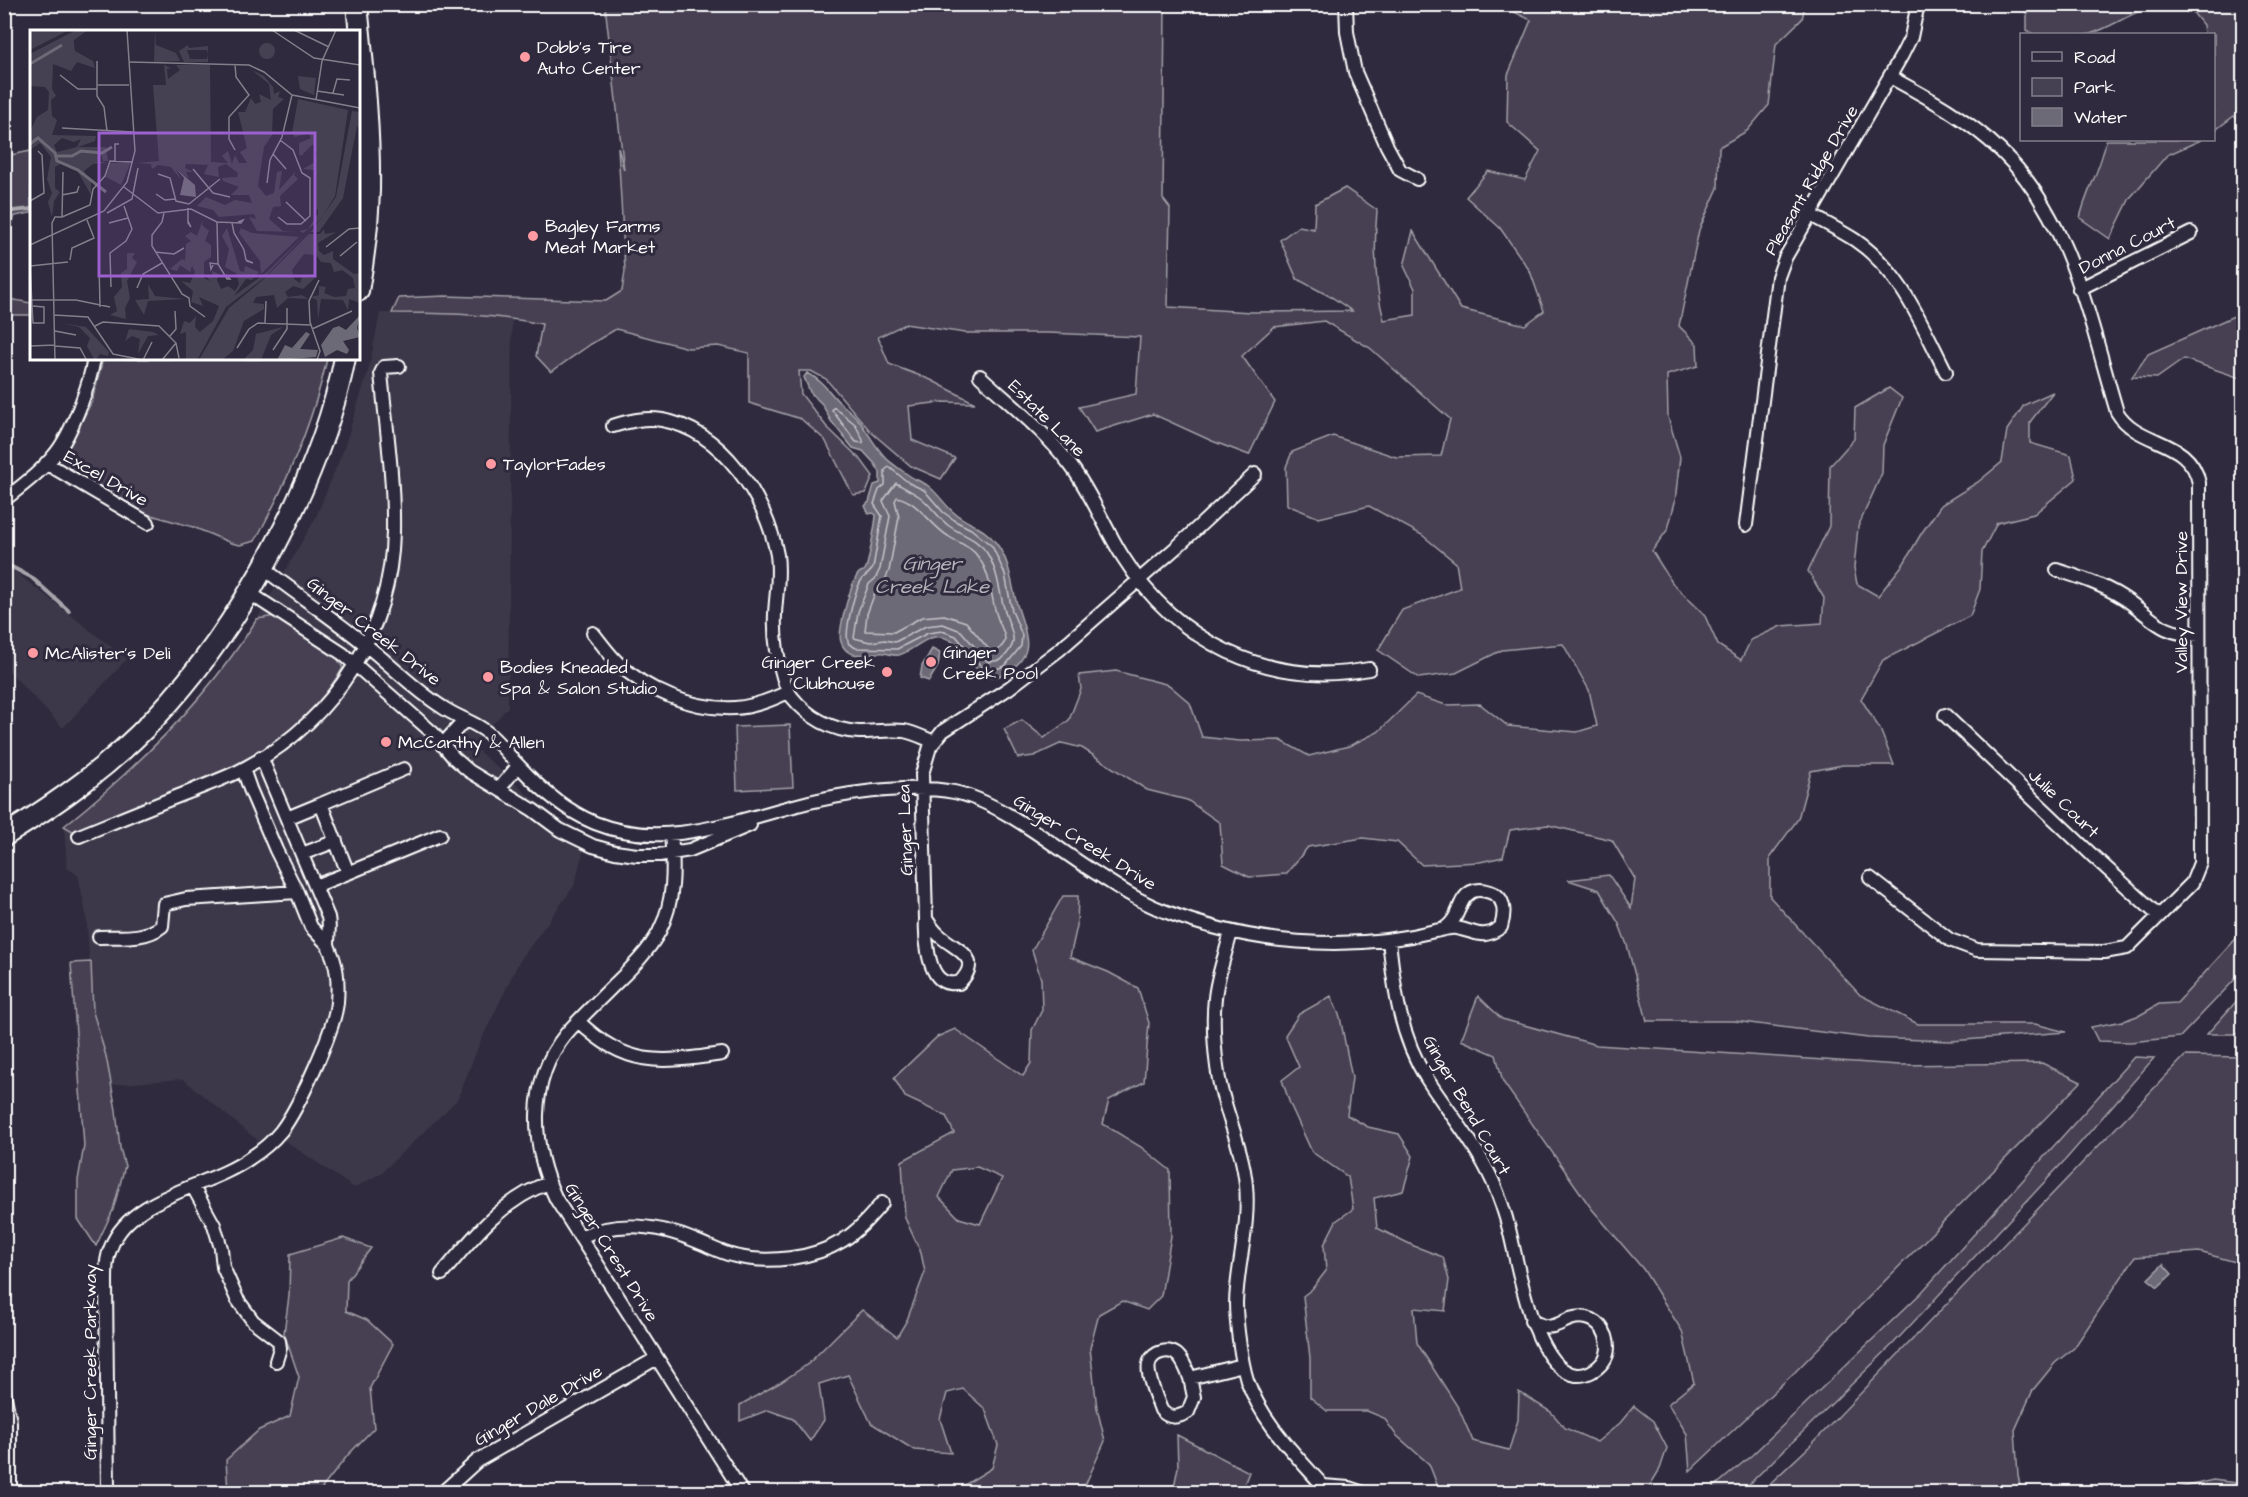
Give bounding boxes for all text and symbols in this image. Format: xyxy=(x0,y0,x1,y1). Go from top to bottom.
inset map xyxy=(30,30,360,360)
legend xyxy=(2020,33,2215,141)
place label: Dobb's Tire Auto Center xyxy=(537,35,641,81)
text: Road xyxy=(2074,45,2115,70)
marker: Dobb's Tire Auto Center xyxy=(518,50,532,64)
text: Park xyxy=(2074,75,2116,100)
street label: Pleasant Ridge Drive xyxy=(1758,100,1866,260)
text: Water xyxy=(2074,105,2127,130)
street label: Donna Court xyxy=(2075,210,2180,281)
place label: Bagley Farms Meat Market xyxy=(545,214,661,260)
marker: Bagley Farms Meat Market xyxy=(526,229,540,243)
street label: Estate Lane xyxy=(1002,374,1091,463)
street label: Excel Drive xyxy=(59,444,153,513)
place label: TaylorFades xyxy=(503,452,606,478)
marker: TaylorFades xyxy=(484,457,498,471)
street label: Valley View Drive xyxy=(2169,531,2195,673)
water label: Ginger Creek Lake xyxy=(875,550,990,601)
street label: Ginger Creek Drive xyxy=(301,571,446,693)
place label: Ginger Creek Pool xyxy=(943,640,1038,686)
place label: McAlister's Deli xyxy=(45,641,171,666)
marker: McAlister's Deli xyxy=(26,646,40,660)
place label: Ginger Creek Clubhouse xyxy=(761,650,875,696)
place label: Bodies Kneaded Spa & Salon Studio xyxy=(500,655,657,701)
marker: Ginger Creek Pool xyxy=(924,655,938,669)
marker: Ginger Creek Clubhouse xyxy=(880,665,894,679)
marker: Bodies Kneaded Spa & Salon Studio xyxy=(481,670,495,684)
place label: McCarthy & Allen xyxy=(398,730,545,756)
marker: McCarthy & Allen xyxy=(379,735,393,749)
street label: Julie Court xyxy=(2022,763,2105,844)
street label: Ginger Lea xyxy=(891,784,921,876)
street label: Ginger Creek Drive xyxy=(1008,788,1161,898)
street label: Ginger Bend Court xyxy=(1415,1031,1517,1181)
street label: Ginger Crest Drive xyxy=(558,1178,665,1327)
street label: Ginger Creek Parkway xyxy=(78,1264,104,1460)
street label: Ginger Dale Drive xyxy=(469,1358,608,1453)

